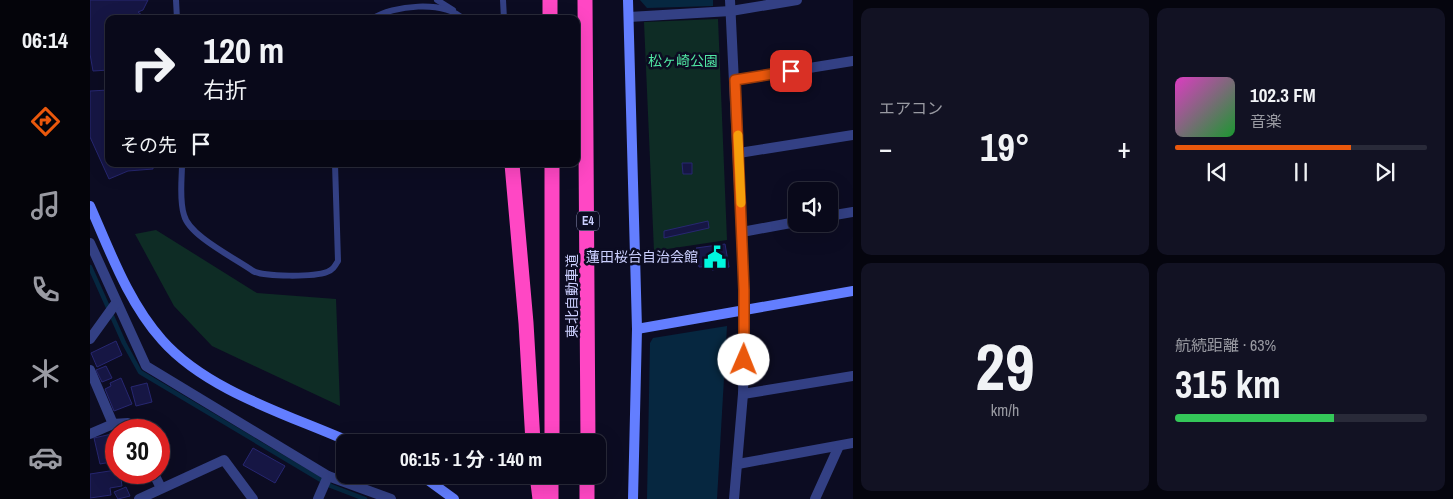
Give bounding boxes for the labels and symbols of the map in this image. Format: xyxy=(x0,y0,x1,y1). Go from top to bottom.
pin xyxy=(770,50,812,92)
park label: 松ヶ崎公園 xyxy=(648,52,718,70)
road number: E4 xyxy=(577,212,599,230)
public building icon: 蓮田桜台自治会館 xyxy=(702,244,728,270)
place label: 蓮田桜台自治会館 xyxy=(586,248,698,266)
street label: 東北自動車道 xyxy=(563,254,581,338)
position arrow xyxy=(717,333,769,385)
speed limit sign: 30 xyxy=(105,419,170,484)

